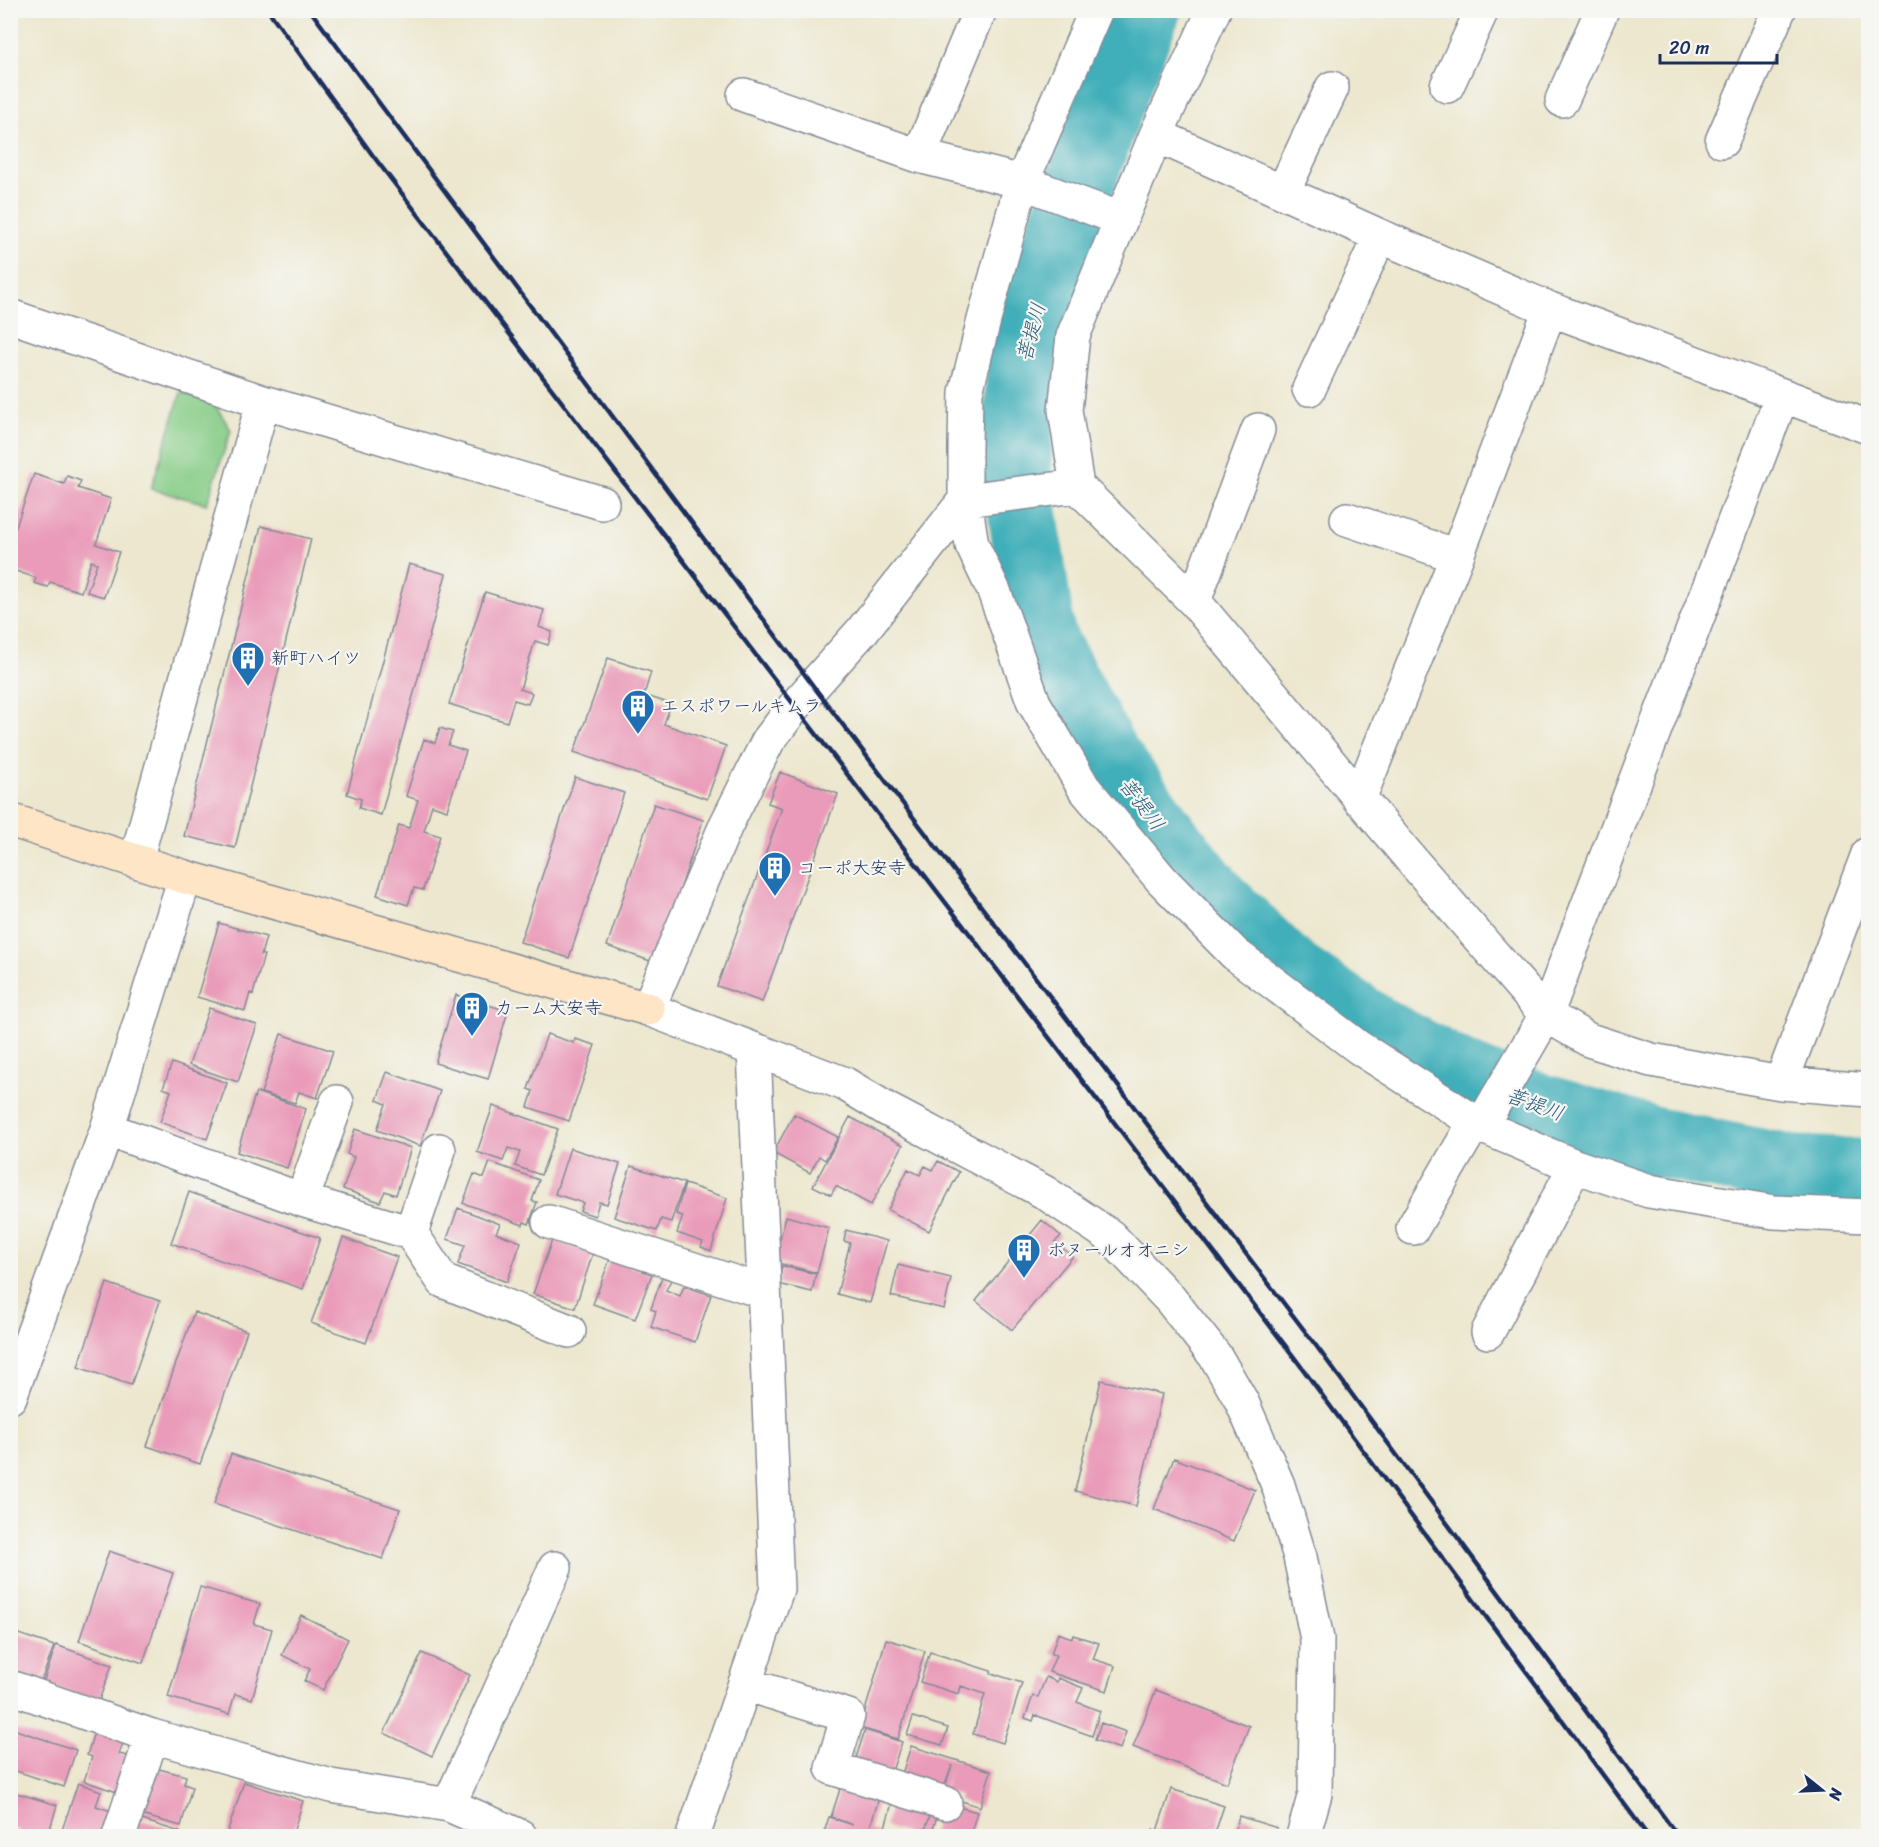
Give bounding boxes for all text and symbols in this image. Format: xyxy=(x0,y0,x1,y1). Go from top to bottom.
scale bar xyxy=(1660,27,1777,65)
text: 20 m xyxy=(1669,32,1709,64)
water label: 菩提川 xyxy=(1007,299,1056,366)
building icon: 新町ハイツ xyxy=(230,640,266,687)
place label: 新町ハイツ xyxy=(271,642,361,674)
building icon: エスポワールキムラ xyxy=(620,688,656,735)
place label: エスポワールキムラ xyxy=(661,690,822,722)
water label: 菩提川 xyxy=(1110,770,1174,839)
building icon: コーポ大安寺 xyxy=(757,850,793,897)
place label: コーポ大安寺 xyxy=(798,852,906,884)
building icon: カーム大安寺 xyxy=(454,990,490,1037)
place label: カーム大安寺 xyxy=(495,992,602,1024)
water label: 菩提川 xyxy=(1501,1078,1569,1131)
building icon: ボヌールオオニシ xyxy=(1006,1232,1042,1279)
place label: ボヌールオオニシ xyxy=(1047,1234,1189,1266)
north arrow xyxy=(1792,1760,1852,1820)
text: N xyxy=(1820,1784,1852,1805)

